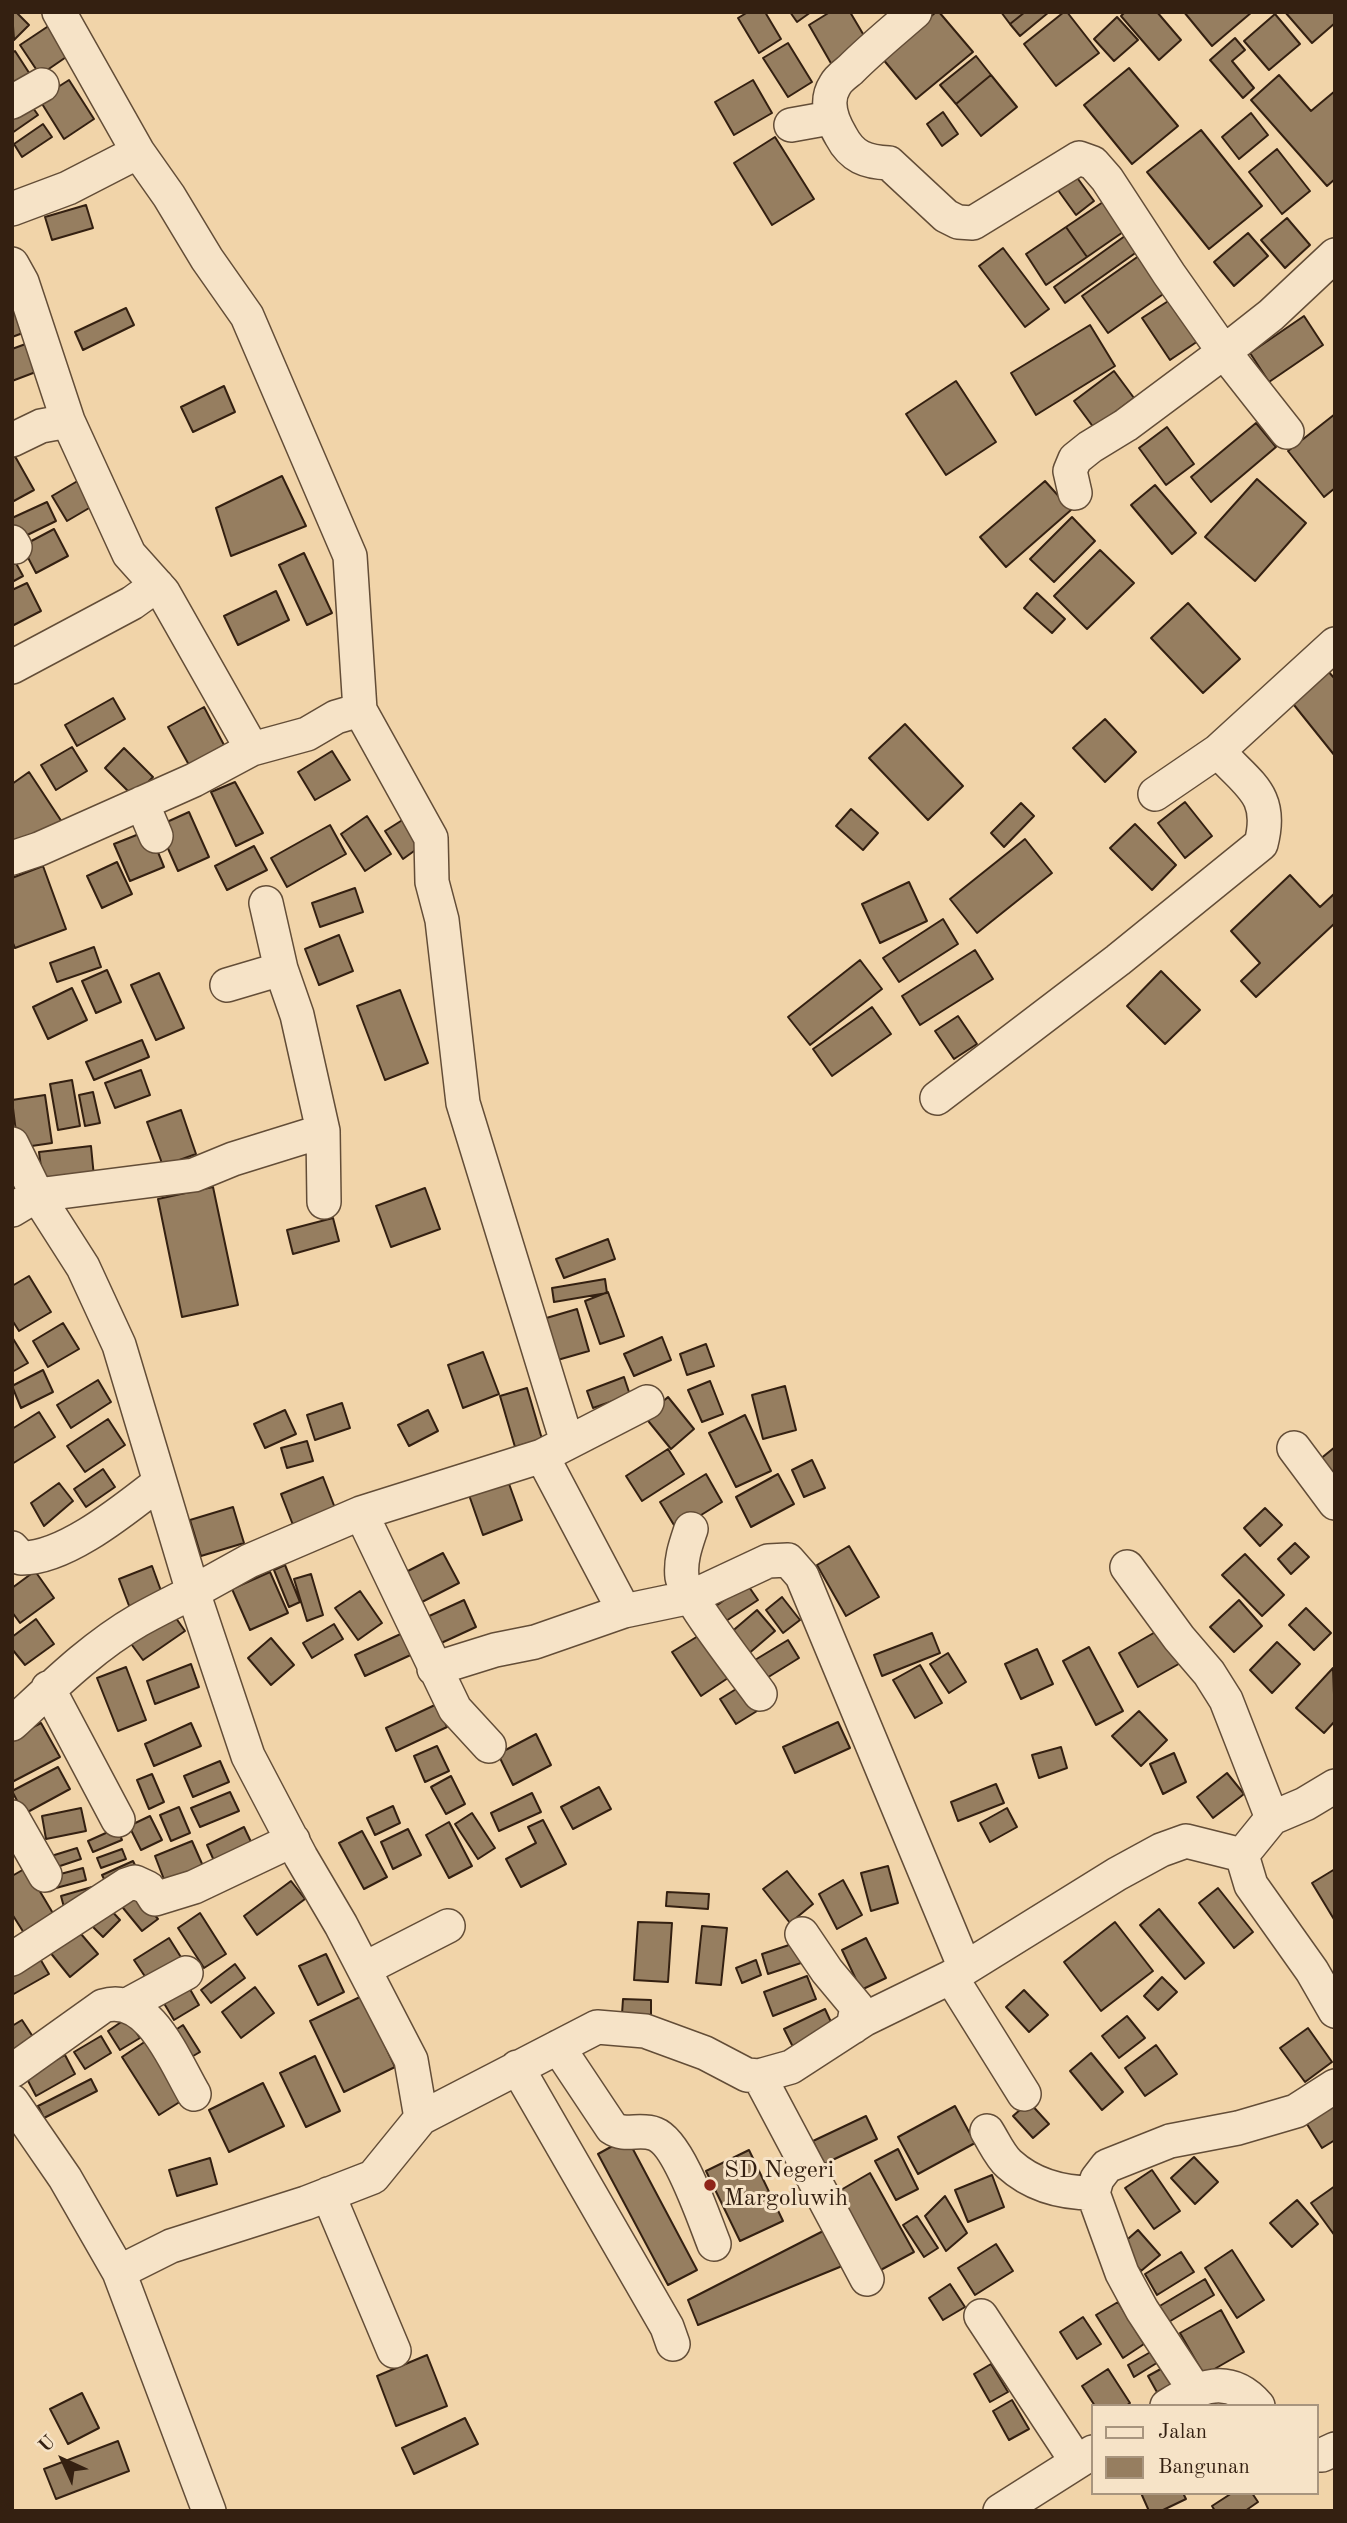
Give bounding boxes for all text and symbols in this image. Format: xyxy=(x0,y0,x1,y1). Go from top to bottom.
place label: SD Negeri Margoluwih xyxy=(724,2157,848,2213)
marker: SD Negeri Margoluwih xyxy=(702,2177,718,2193)
legend xyxy=(1092,2404,1319,2495)
text: Jalan xyxy=(1158,2422,1207,2443)
north arrow xyxy=(28,2425,98,2495)
text: U xyxy=(36,2433,60,2457)
text: Bangunan xyxy=(1158,2457,1250,2478)

